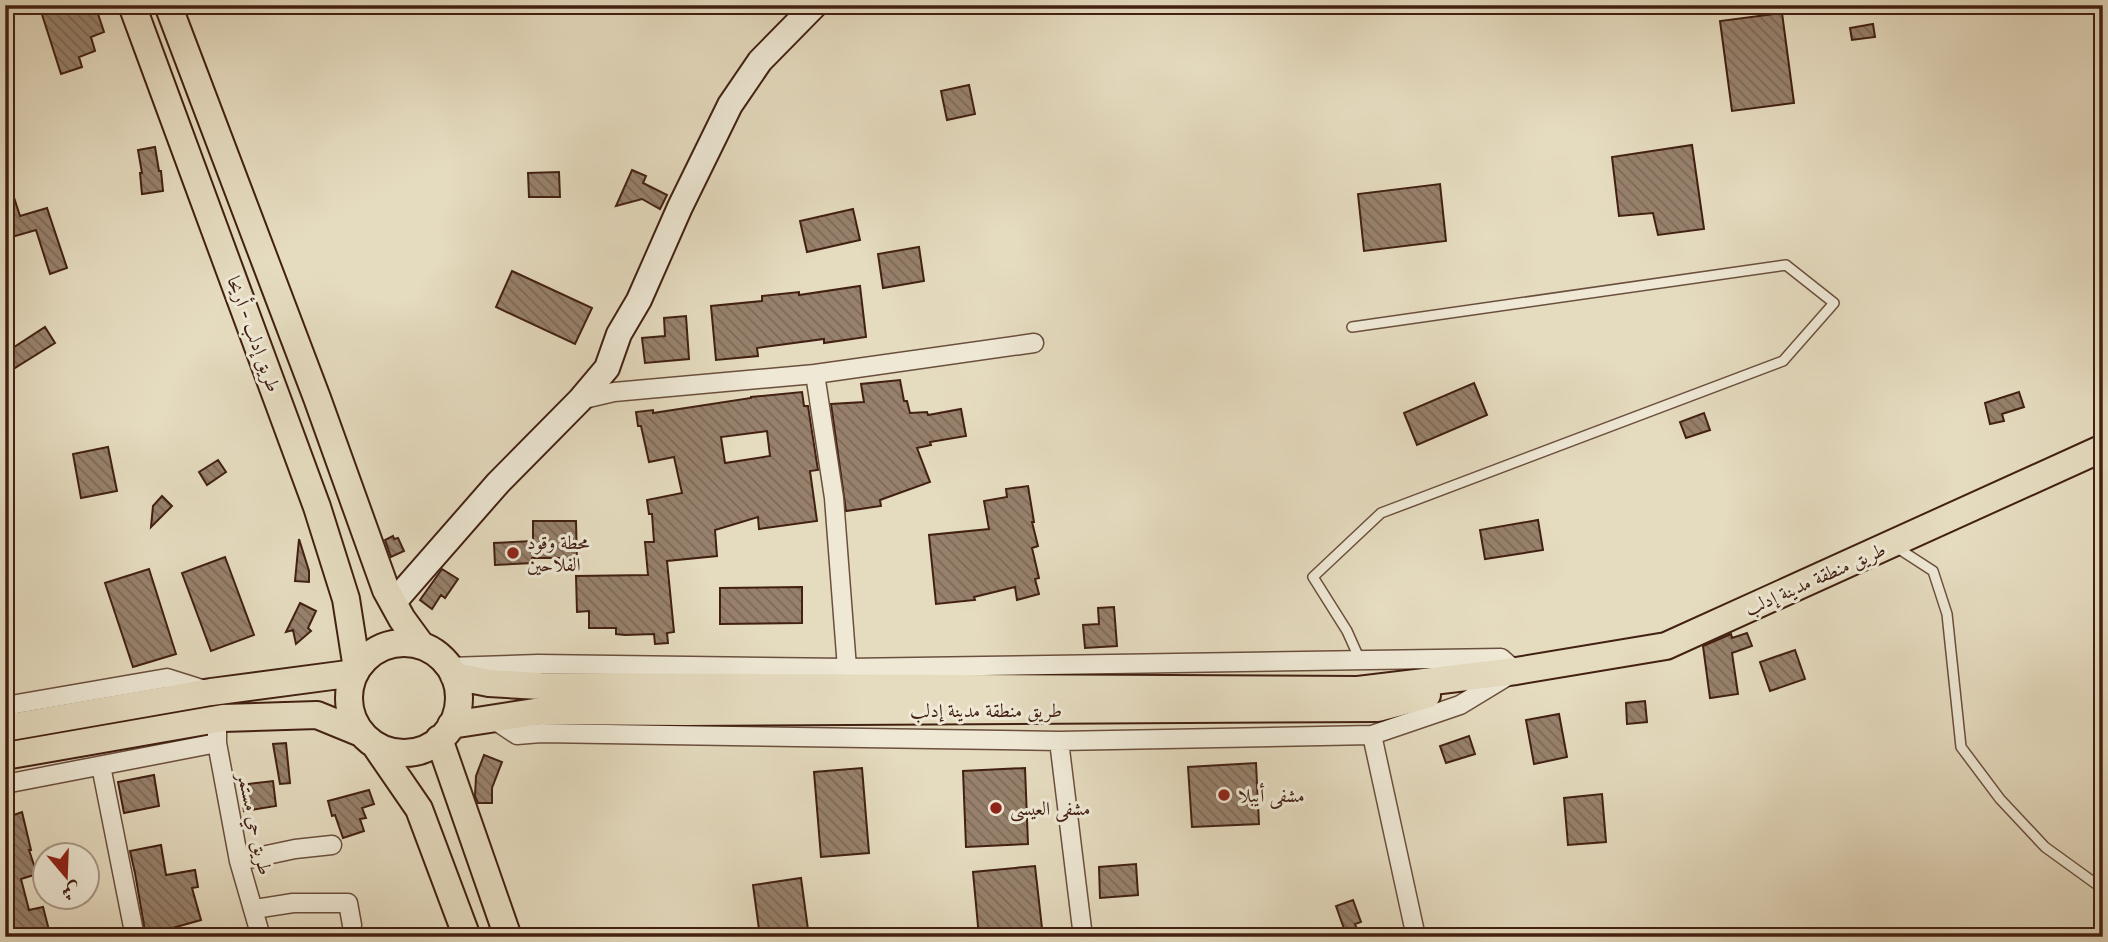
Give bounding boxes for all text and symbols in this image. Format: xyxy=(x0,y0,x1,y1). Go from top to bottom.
street label: طريق إدلب - أريحا xyxy=(221,273,287,395)
place label: محطة وقود الفلاحين xyxy=(527,531,590,576)
street label: طريق منطقة مدينة إدلب xyxy=(1741,538,1889,621)
marker: محطة وقود الفلاحين xyxy=(505,545,521,561)
street label: طريق منطقة مدينة إدلب xyxy=(910,699,1062,723)
street label: طريق حي مستمر xyxy=(229,769,277,878)
place label: مشفى أيبلا xyxy=(1238,783,1305,809)
marker: مشفى أيبلا xyxy=(1216,787,1232,803)
place label: مشفى العيسى xyxy=(1010,797,1091,822)
marker: مشفى العيسى xyxy=(988,800,1004,816)
north arrow xyxy=(32,841,102,911)
text: ش xyxy=(59,878,84,906)

